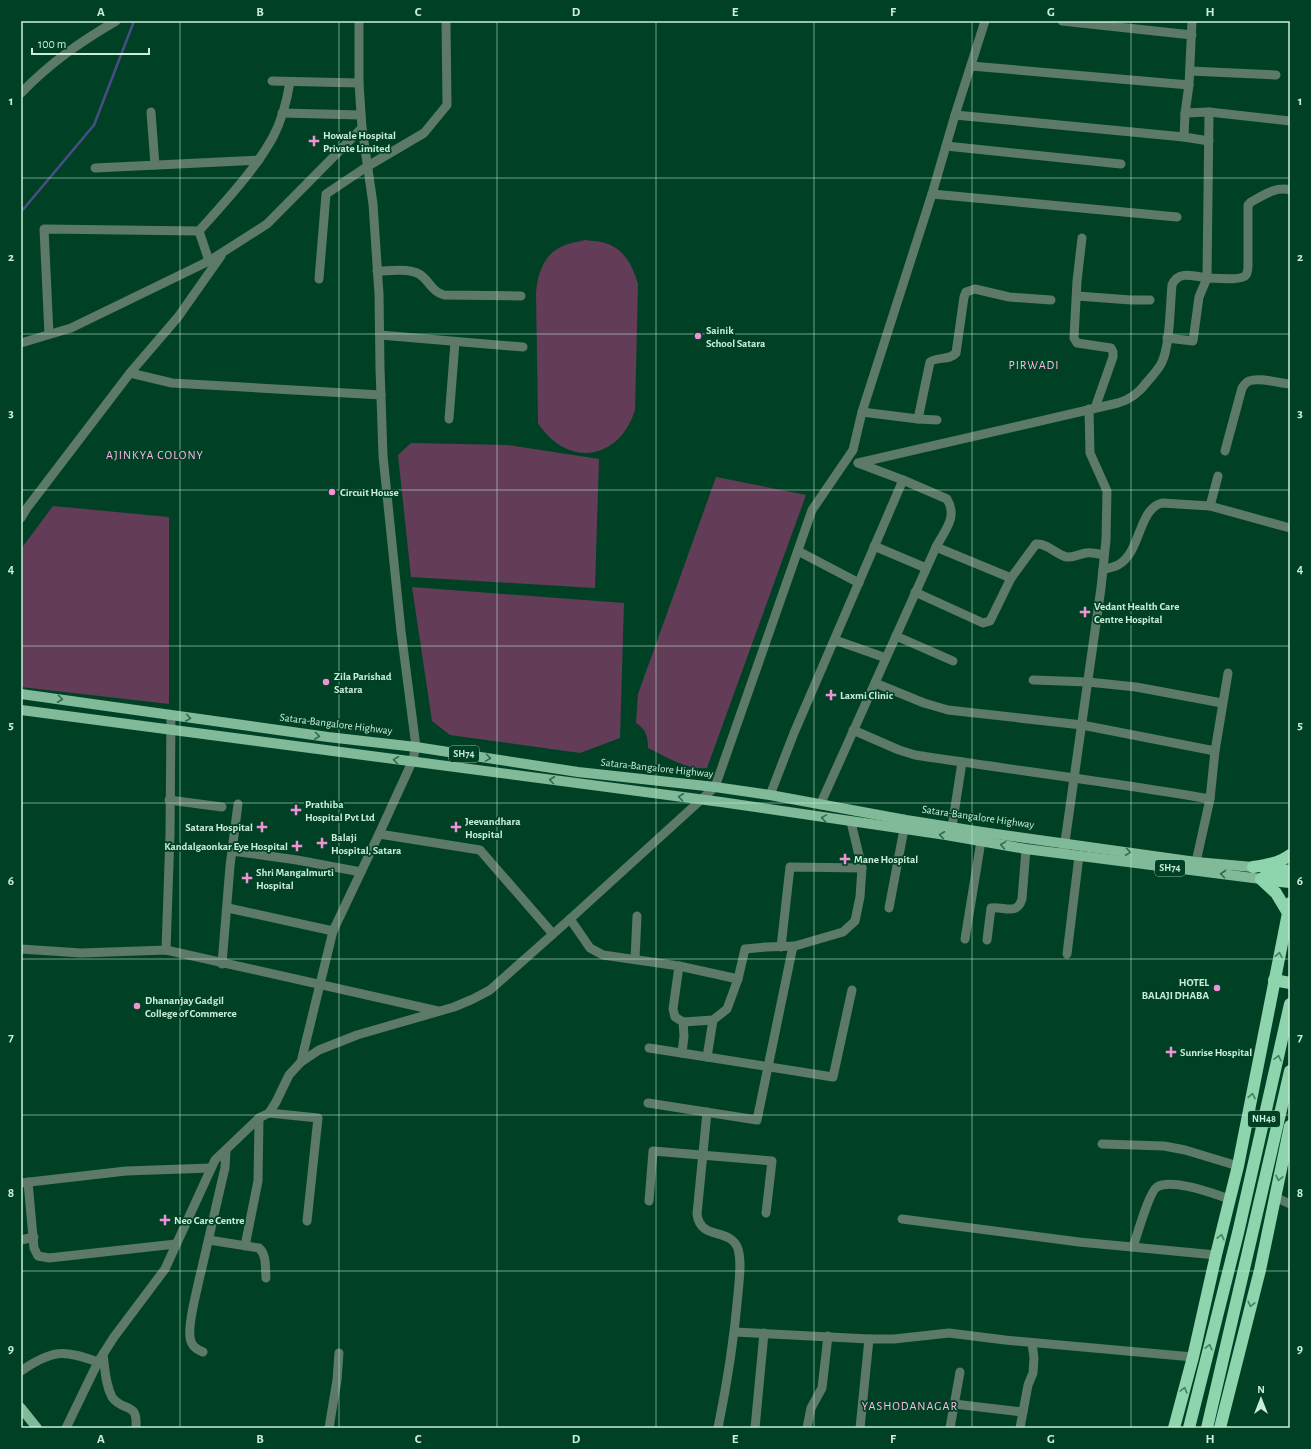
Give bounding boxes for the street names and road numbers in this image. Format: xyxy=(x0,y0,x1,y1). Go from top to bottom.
street label: Satara-Bangalore Highway xyxy=(279,712,393,736)
road number: SH74 xyxy=(449,746,479,762)
street label: Satara-Bangalore Highway xyxy=(600,757,714,779)
street label: Satara-Bangalore Highway xyxy=(921,804,1035,830)
road number: SH74 xyxy=(1155,860,1185,876)
road number: NH48 xyxy=(1248,1111,1280,1127)

